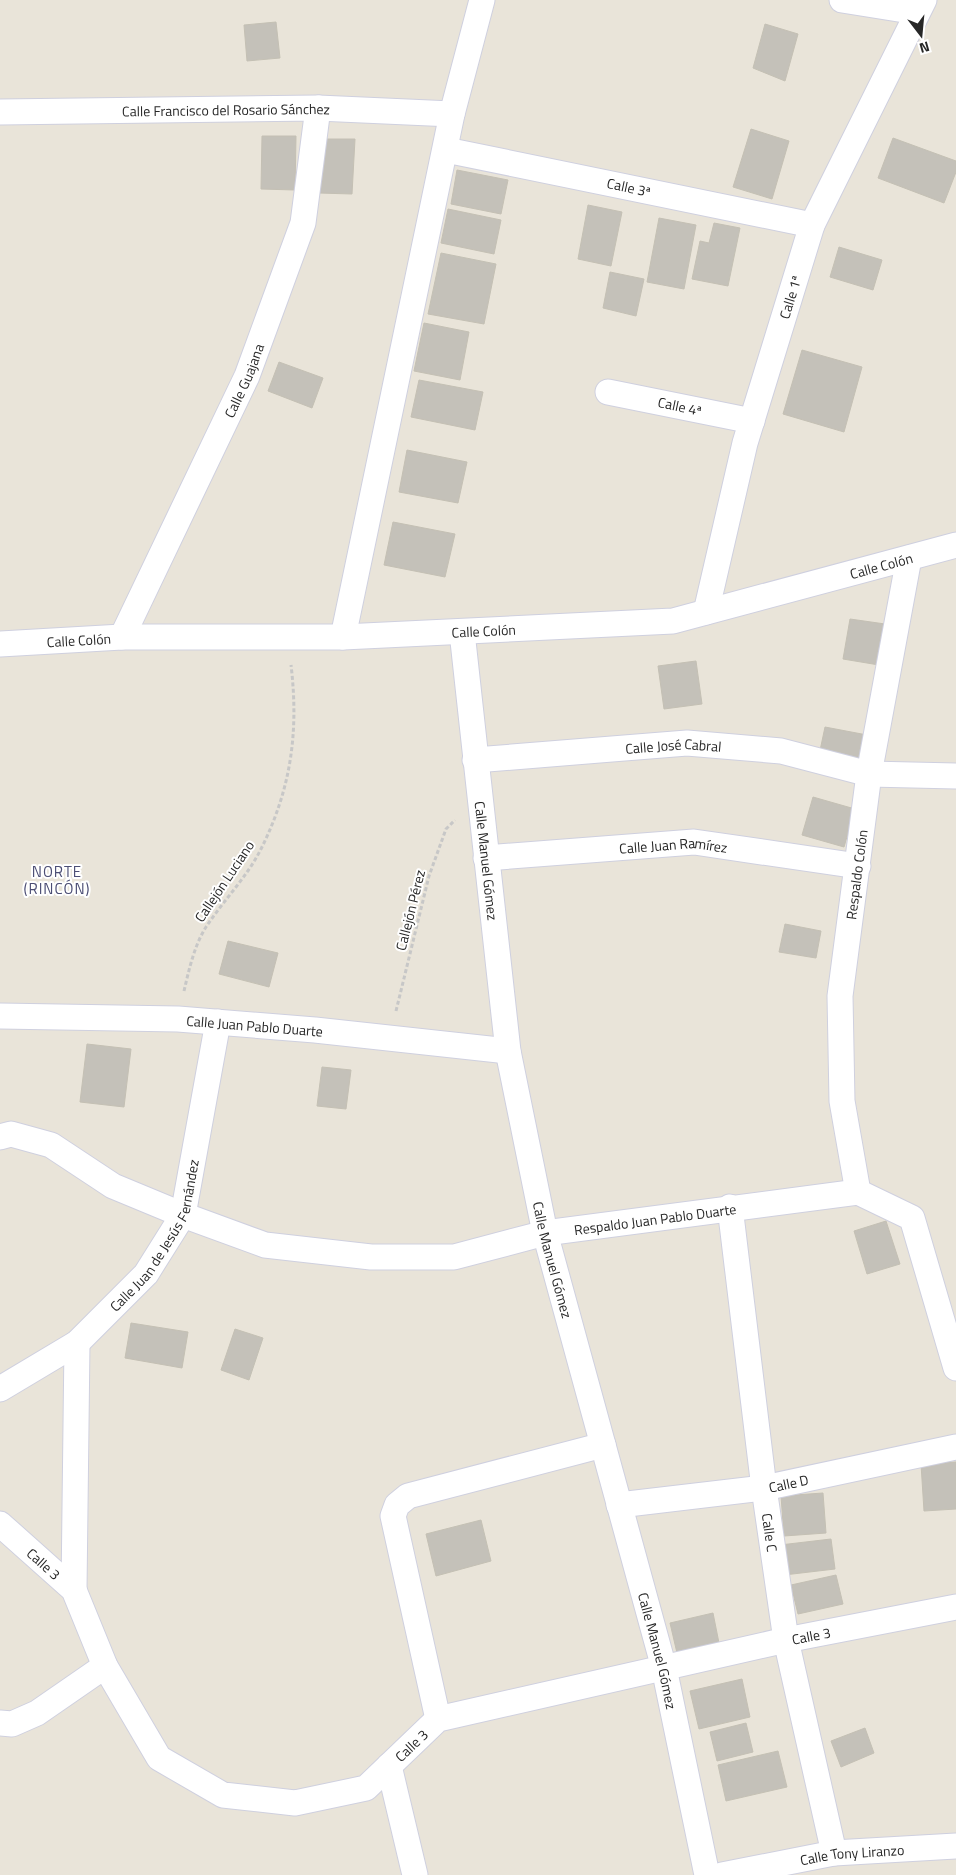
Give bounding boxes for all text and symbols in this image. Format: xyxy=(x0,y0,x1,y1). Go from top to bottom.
north arrow xyxy=(896,10,946,60)
text: N xyxy=(917,37,932,59)
street label: Calle Francisco del Rosario Sánchez xyxy=(122,97,330,121)
street label: Calle 3ª xyxy=(605,172,653,202)
street label: Calle 1ª xyxy=(773,273,807,321)
street label: Calle Guajana xyxy=(218,340,269,421)
street label: Calle 4ª xyxy=(656,391,704,421)
street label: Calle Colón xyxy=(847,547,915,584)
street label: Calle Colón xyxy=(451,618,516,642)
street label: Calle Colón xyxy=(46,627,112,652)
street label: Calle José Cabral xyxy=(624,732,722,758)
street label: Calle Manuel Gómez xyxy=(470,800,504,921)
street label: Respaldo Colón xyxy=(840,828,872,921)
street label: Calle Juan Ramírez xyxy=(618,831,729,858)
street label: Callejón Luciano xyxy=(189,836,259,926)
district label: NORTE (RINCÓN) xyxy=(23,860,91,900)
street label: Callejón Pérez xyxy=(390,867,430,953)
street label: Calle Juan Pablo Duarte xyxy=(186,1009,324,1041)
street label: Calle Juan de Jesús Fernández xyxy=(104,1158,203,1316)
street label: Respaldo Juan Pablo Duarte xyxy=(573,1198,737,1240)
street label: Calle Manuel Gómez xyxy=(528,1199,578,1320)
street label: Calle D xyxy=(767,1468,810,1497)
street label: Calle C xyxy=(757,1512,784,1554)
street label: Calle 3 xyxy=(22,1542,66,1584)
street label: Calle Manuel Gómez xyxy=(633,1590,683,1711)
street label: Calle 3 xyxy=(790,1621,832,1649)
street label: Calle 3 xyxy=(389,1724,432,1766)
street label: Calle Tony Liranzo xyxy=(798,1838,905,1870)

